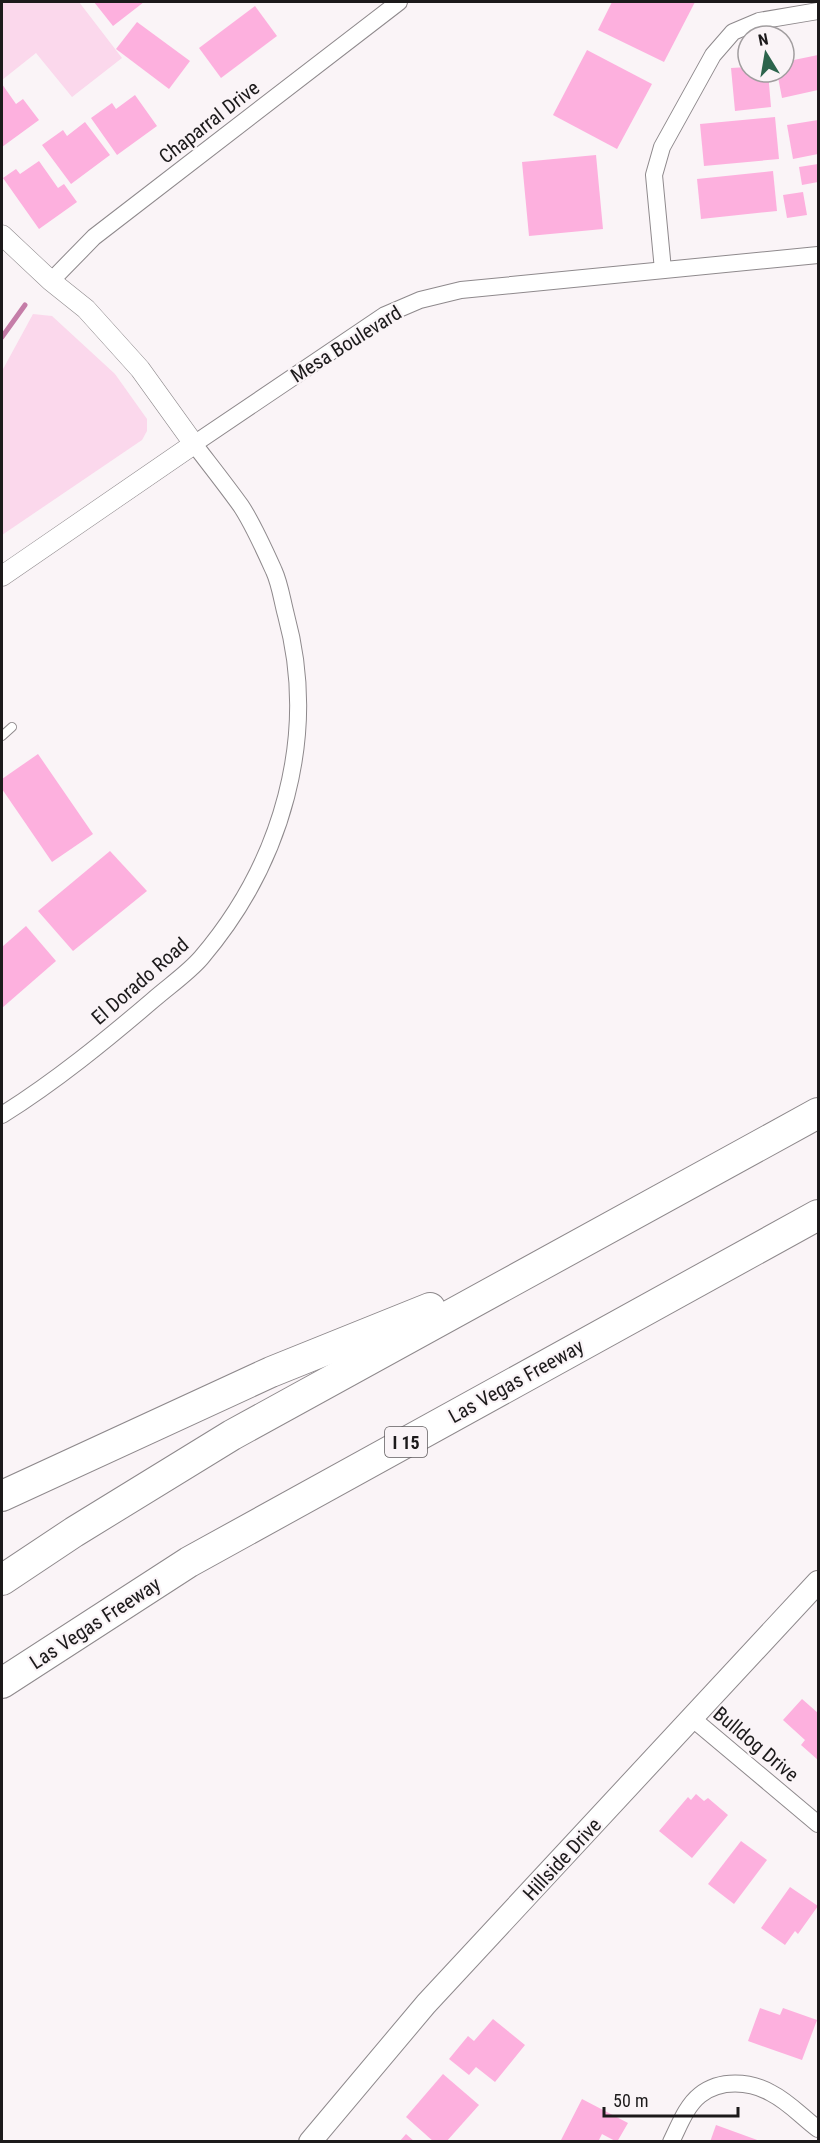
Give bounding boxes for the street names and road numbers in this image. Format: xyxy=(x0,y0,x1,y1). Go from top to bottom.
street label: Chaparral Drive xyxy=(154,75,264,169)
street label: Mesa Boulevard xyxy=(286,300,406,388)
street label: El Dorado Road xyxy=(87,932,193,1030)
street label: Las Vegas Freeway xyxy=(444,1334,588,1428)
road number: I 15 xyxy=(385,1427,427,1457)
street label: Las Vegas Freeway xyxy=(25,1572,165,1674)
street label: Bulldog Drive xyxy=(708,1701,804,1787)
street label: Hillside Drive xyxy=(518,1813,606,1905)

